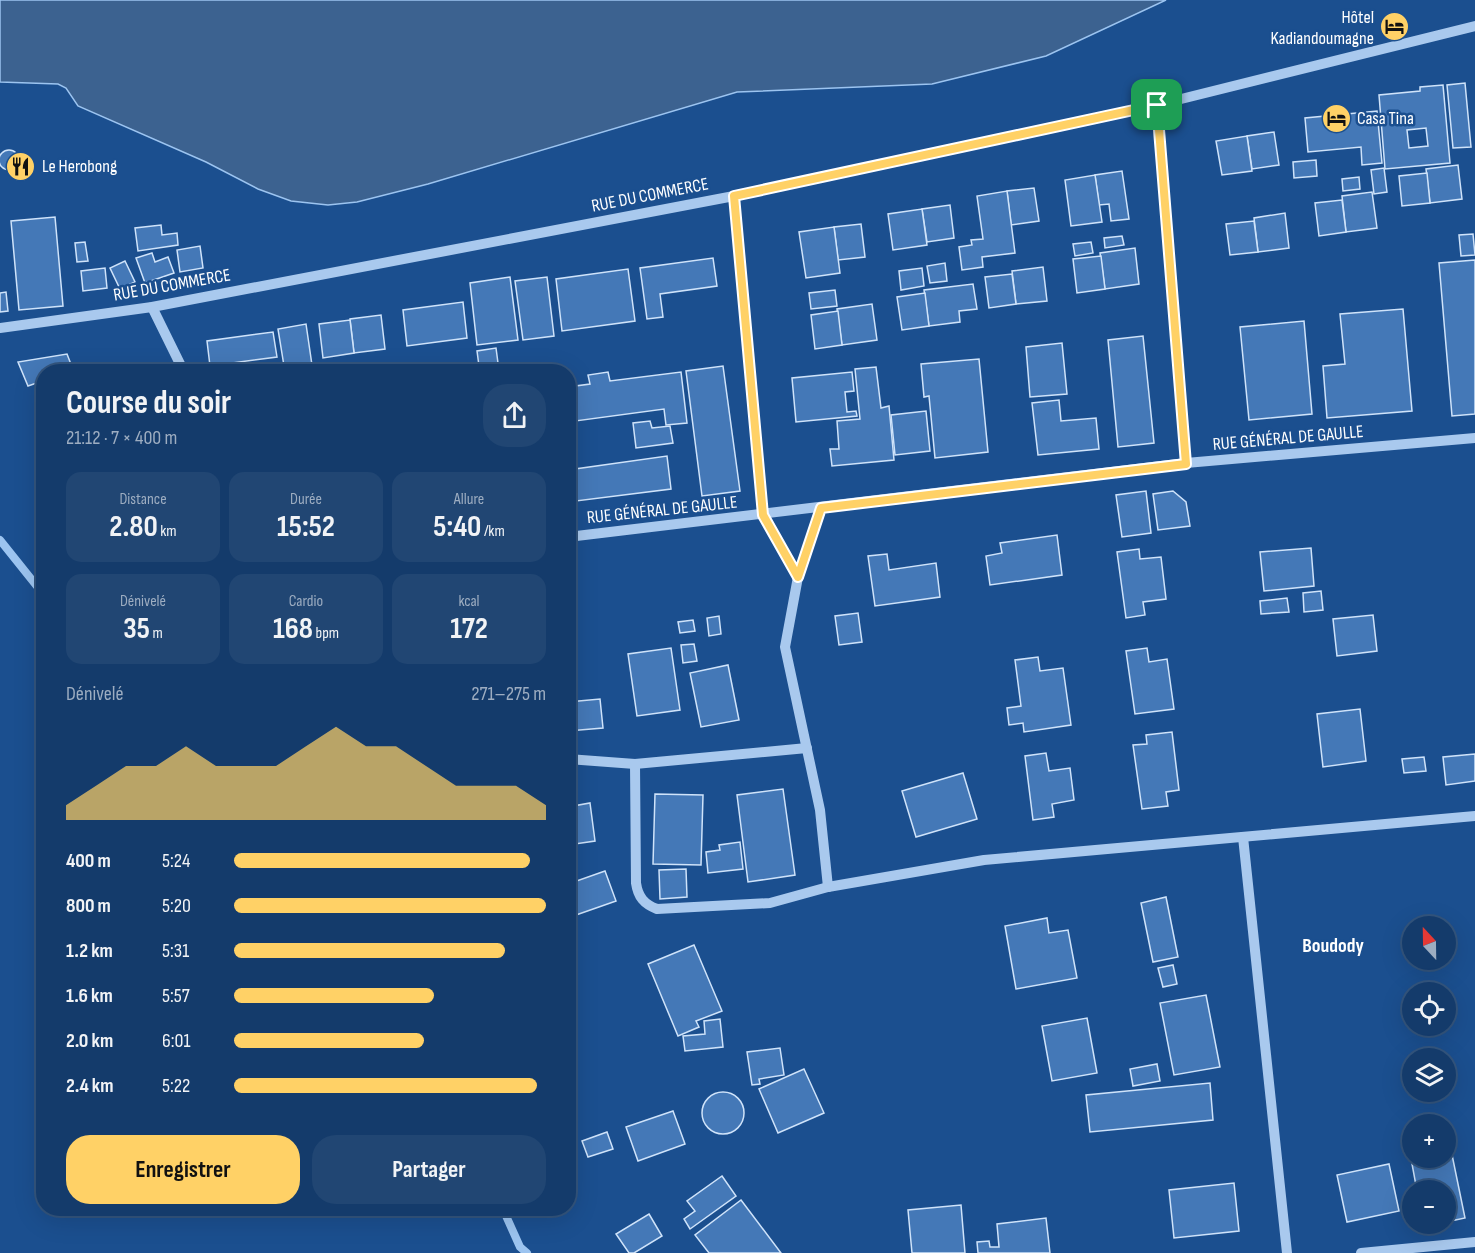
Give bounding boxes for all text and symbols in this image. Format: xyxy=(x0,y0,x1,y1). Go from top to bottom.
place label: Hôtel Kadiandoumagne xyxy=(1270,7,1374,49)
hotel icon: Hôtel Kadiandoumagne xyxy=(1379,11,1411,43)
pin xyxy=(1131,79,1182,130)
icon: arrive xyxy=(1140,88,1173,121)
hotel icon: Casa Tina xyxy=(1320,102,1352,134)
place label: Casa Tina xyxy=(1357,108,1414,129)
restaurant icon: Le Herobong xyxy=(5,150,37,182)
place label: Le Herobong xyxy=(42,156,117,177)
street label: RUE DU COMMERCE xyxy=(590,173,710,217)
street label: RUE DU COMMERCE xyxy=(112,264,232,306)
text: Course du soir xyxy=(66,383,231,423)
button: share xyxy=(483,384,546,447)
street label: RUE GÉNÉRAL DE GAULLE xyxy=(1212,421,1364,455)
text: 21:12 · 7 × 400 m xyxy=(66,426,177,450)
text: Distance xyxy=(119,490,167,509)
text: Durée xyxy=(290,490,322,509)
text: Allure xyxy=(454,490,484,509)
street label: RUE GÉNÉRAL DE GAULLE xyxy=(586,492,738,528)
text: 2.80 xyxy=(109,509,158,545)
text: 15:52 xyxy=(277,509,335,545)
text: 5:40 xyxy=(433,509,481,545)
text: km xyxy=(158,522,177,541)
text: /km xyxy=(481,522,505,541)
text: Dénivelé xyxy=(120,592,166,611)
text: Cardio xyxy=(289,592,323,611)
text: kcal xyxy=(458,592,480,611)
text: 35 xyxy=(123,611,150,647)
text: 168 xyxy=(273,611,313,647)
text: 172 xyxy=(450,611,488,647)
text: m xyxy=(150,624,163,643)
text: bpm xyxy=(313,624,339,643)
text: Dénivelé xyxy=(66,682,124,706)
text: 271–275 m xyxy=(471,682,546,706)
text: 400 m xyxy=(66,849,111,873)
text: 5:24 xyxy=(162,849,190,873)
text: 800 m xyxy=(66,894,111,918)
text: 5:20 xyxy=(162,894,191,918)
north arrow xyxy=(1402,916,1456,970)
map controls xyxy=(1402,916,1456,1234)
district label: Boudody xyxy=(1302,934,1364,958)
text: 1.2 km xyxy=(66,939,113,963)
text: 5:31 xyxy=(162,939,189,963)
button: locate xyxy=(1402,982,1456,1036)
text: 1.6 km xyxy=(66,984,113,1008)
text: 5:57 xyxy=(162,984,190,1008)
text: 2.0 km xyxy=(66,1029,113,1053)
text: 6:01 xyxy=(162,1029,190,1053)
button: layers xyxy=(1402,1048,1456,1102)
text: 2.4 km xyxy=(66,1074,114,1098)
text: 5:22 xyxy=(162,1074,190,1098)
button: + xyxy=(1402,1114,1456,1168)
button: Enregistrer xyxy=(66,1135,300,1204)
button: Partager xyxy=(312,1135,546,1204)
button: − xyxy=(1402,1180,1456,1234)

